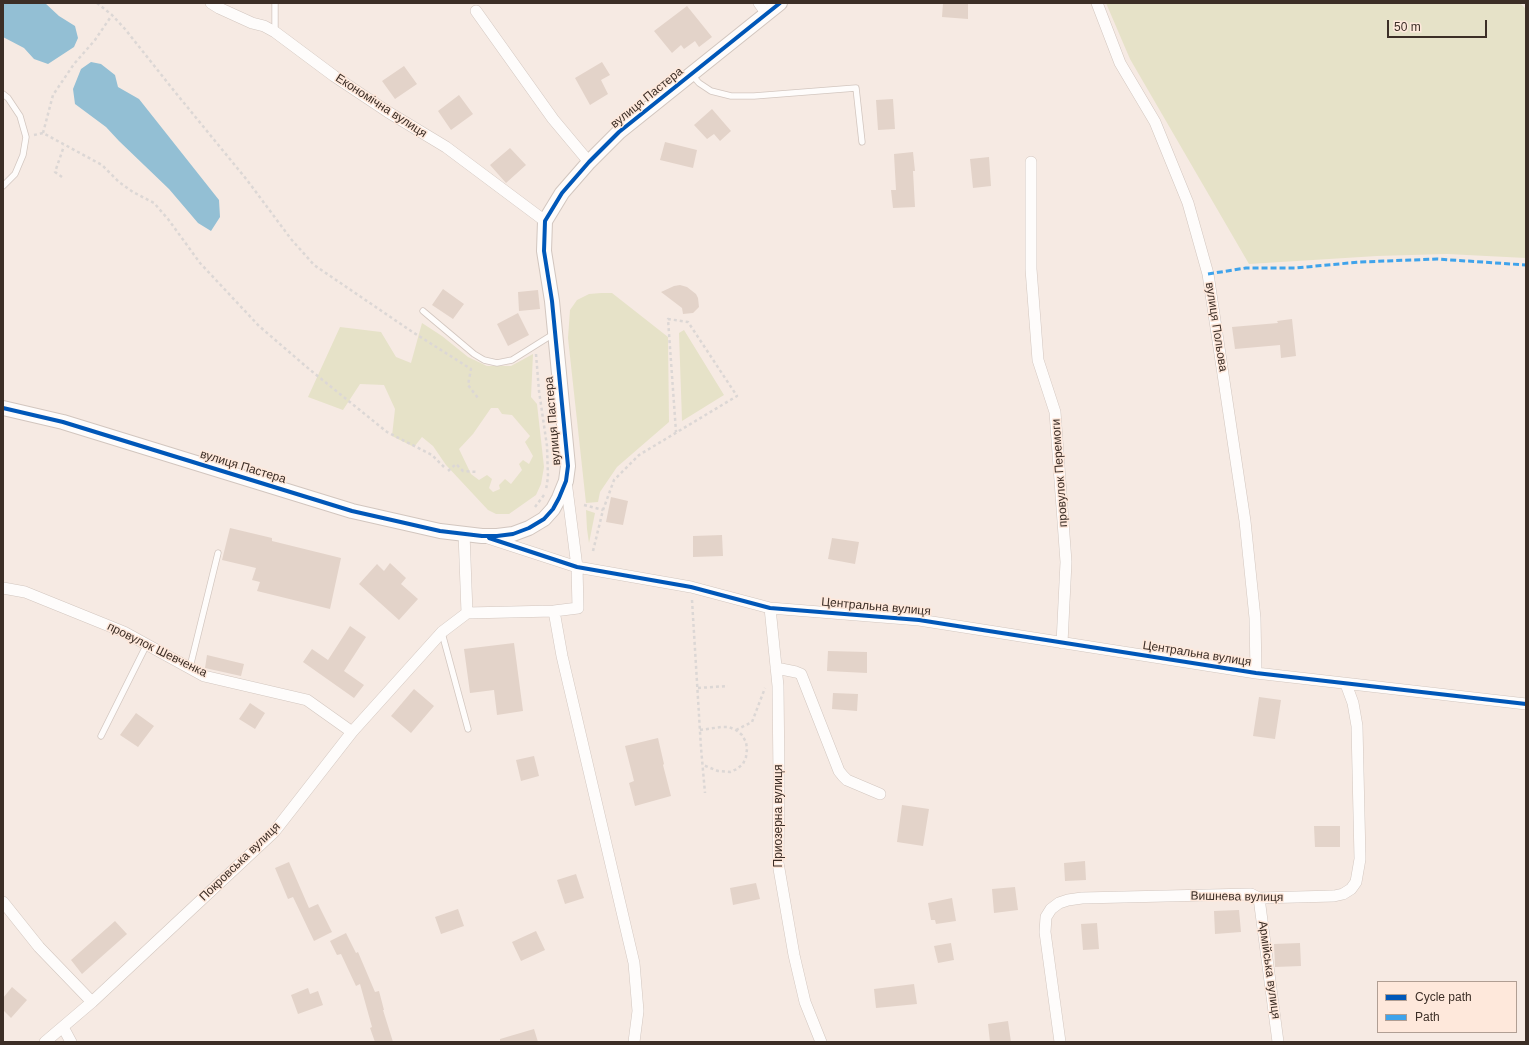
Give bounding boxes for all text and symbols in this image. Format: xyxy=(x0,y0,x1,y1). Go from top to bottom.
scale bar xyxy=(1389,12,1489,38)
text: 50 m xyxy=(1394,20,1421,34)
street label: вулиця Пастера xyxy=(608,64,686,132)
street label: Економічна вулиця xyxy=(333,71,429,141)
street label: вулиця Польова xyxy=(1202,281,1230,373)
street label: вулиця Пастера xyxy=(542,376,564,466)
street label: провулок Перемоги xyxy=(1049,418,1071,528)
street label: вулиця Пастера xyxy=(198,447,288,487)
street label: Центральна вулиця xyxy=(821,595,931,619)
street label: провулок Шевченка xyxy=(105,620,209,680)
street label: Центральна вулиця xyxy=(1142,638,1252,670)
street label: Приозерна вулиця xyxy=(772,765,786,867)
street label: Покровська вулиця xyxy=(197,820,283,904)
street label: Вишнева вулиця xyxy=(1190,889,1284,905)
street label: Армійська вулиця xyxy=(1255,920,1283,1020)
legend xyxy=(1377,981,1517,1033)
text: Cycle path xyxy=(1415,990,1472,1004)
text: Path xyxy=(1415,1010,1440,1024)

